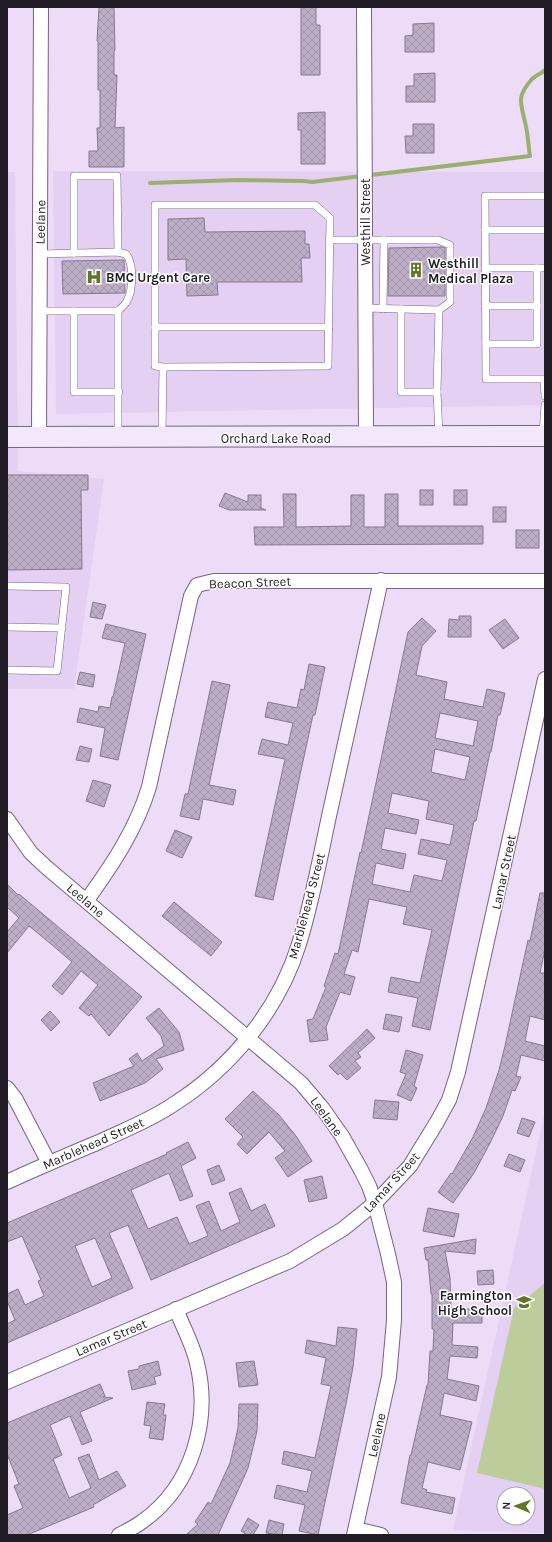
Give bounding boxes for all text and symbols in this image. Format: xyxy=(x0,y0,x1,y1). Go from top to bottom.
street label: Westhill Street xyxy=(358,178,373,266)
street label: Leelane xyxy=(33,199,48,245)
place label: Westhill Medical Plaza xyxy=(428,256,513,286)
building icon: Westhill Medical Plaza xyxy=(407,261,425,279)
hospital icon: BMC Urgent Care xyxy=(85,268,103,286)
place label: BMC Urgent Care xyxy=(106,270,210,285)
street label: Orchard Lake Road xyxy=(221,431,331,446)
street label: Beacon Street xyxy=(209,574,292,591)
street label: Lamar Street xyxy=(488,833,519,911)
street label: Marblehead Street xyxy=(285,851,328,961)
street label: Leelane xyxy=(64,880,108,921)
street label: Leelane xyxy=(307,1094,346,1139)
street label: Marblehead Street xyxy=(40,1114,146,1172)
street label: Lamar Street xyxy=(360,1149,422,1216)
place label: Farmington High School xyxy=(438,1288,512,1318)
school or university icon: Farmington High School xyxy=(515,1293,533,1311)
street label: Lamar Street xyxy=(73,1316,149,1359)
street label: Leelane xyxy=(365,1411,389,1459)
north arrow xyxy=(496,1486,536,1526)
text: N xyxy=(500,1501,513,1510)

